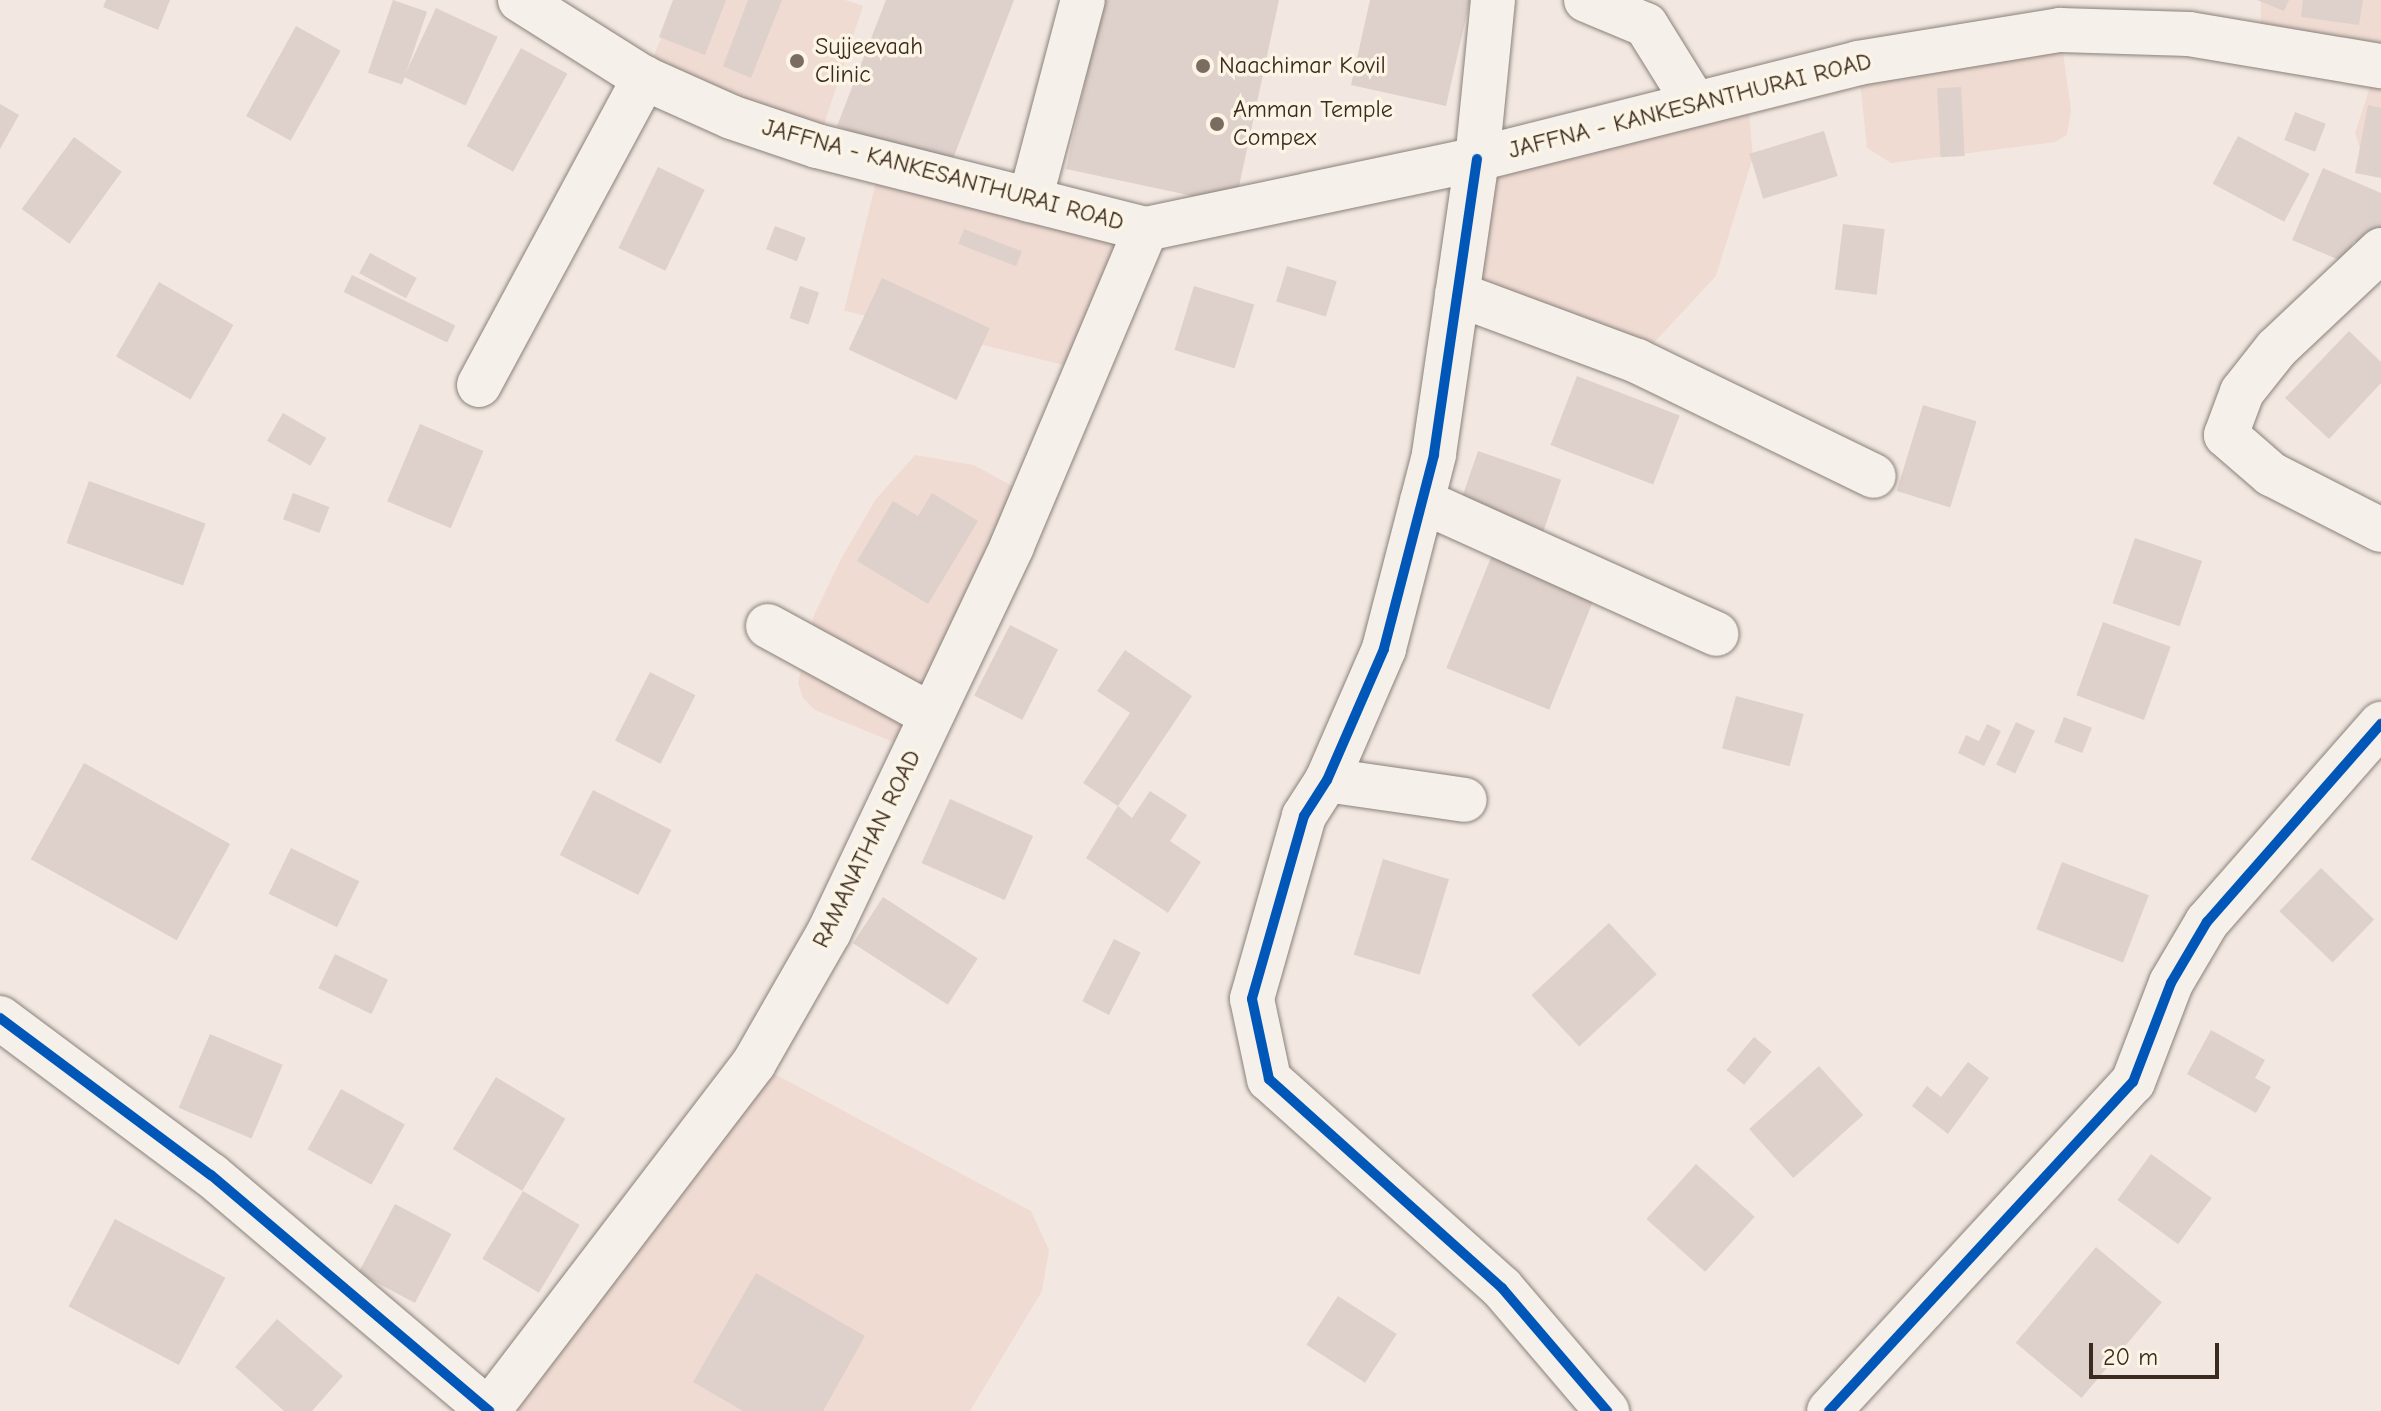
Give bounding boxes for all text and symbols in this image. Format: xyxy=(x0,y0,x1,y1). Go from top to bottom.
place label: Sujjeevaah Clinic xyxy=(815,33,923,89)
street label: JAFFNA - KANKESANTHURAI ROAD xyxy=(1506,47,1874,165)
marker: Sujjeevaah Clinic xyxy=(786,50,808,72)
place label: Naachimar Kovil xyxy=(1219,52,1386,80)
marker: Naachimar Kovil xyxy=(1194,57,1212,75)
place label: Amman Temple Compex xyxy=(1233,96,1393,152)
street label: JAFFNA - KANKESANTHURAI ROAD xyxy=(759,113,1127,237)
marker: Amman Temple Compex xyxy=(1208,115,1226,133)
street label: RAMANATHAN ROAD xyxy=(807,745,927,953)
scale bar xyxy=(2093,1327,2223,1377)
text: 20 m xyxy=(2103,1343,2158,1371)

